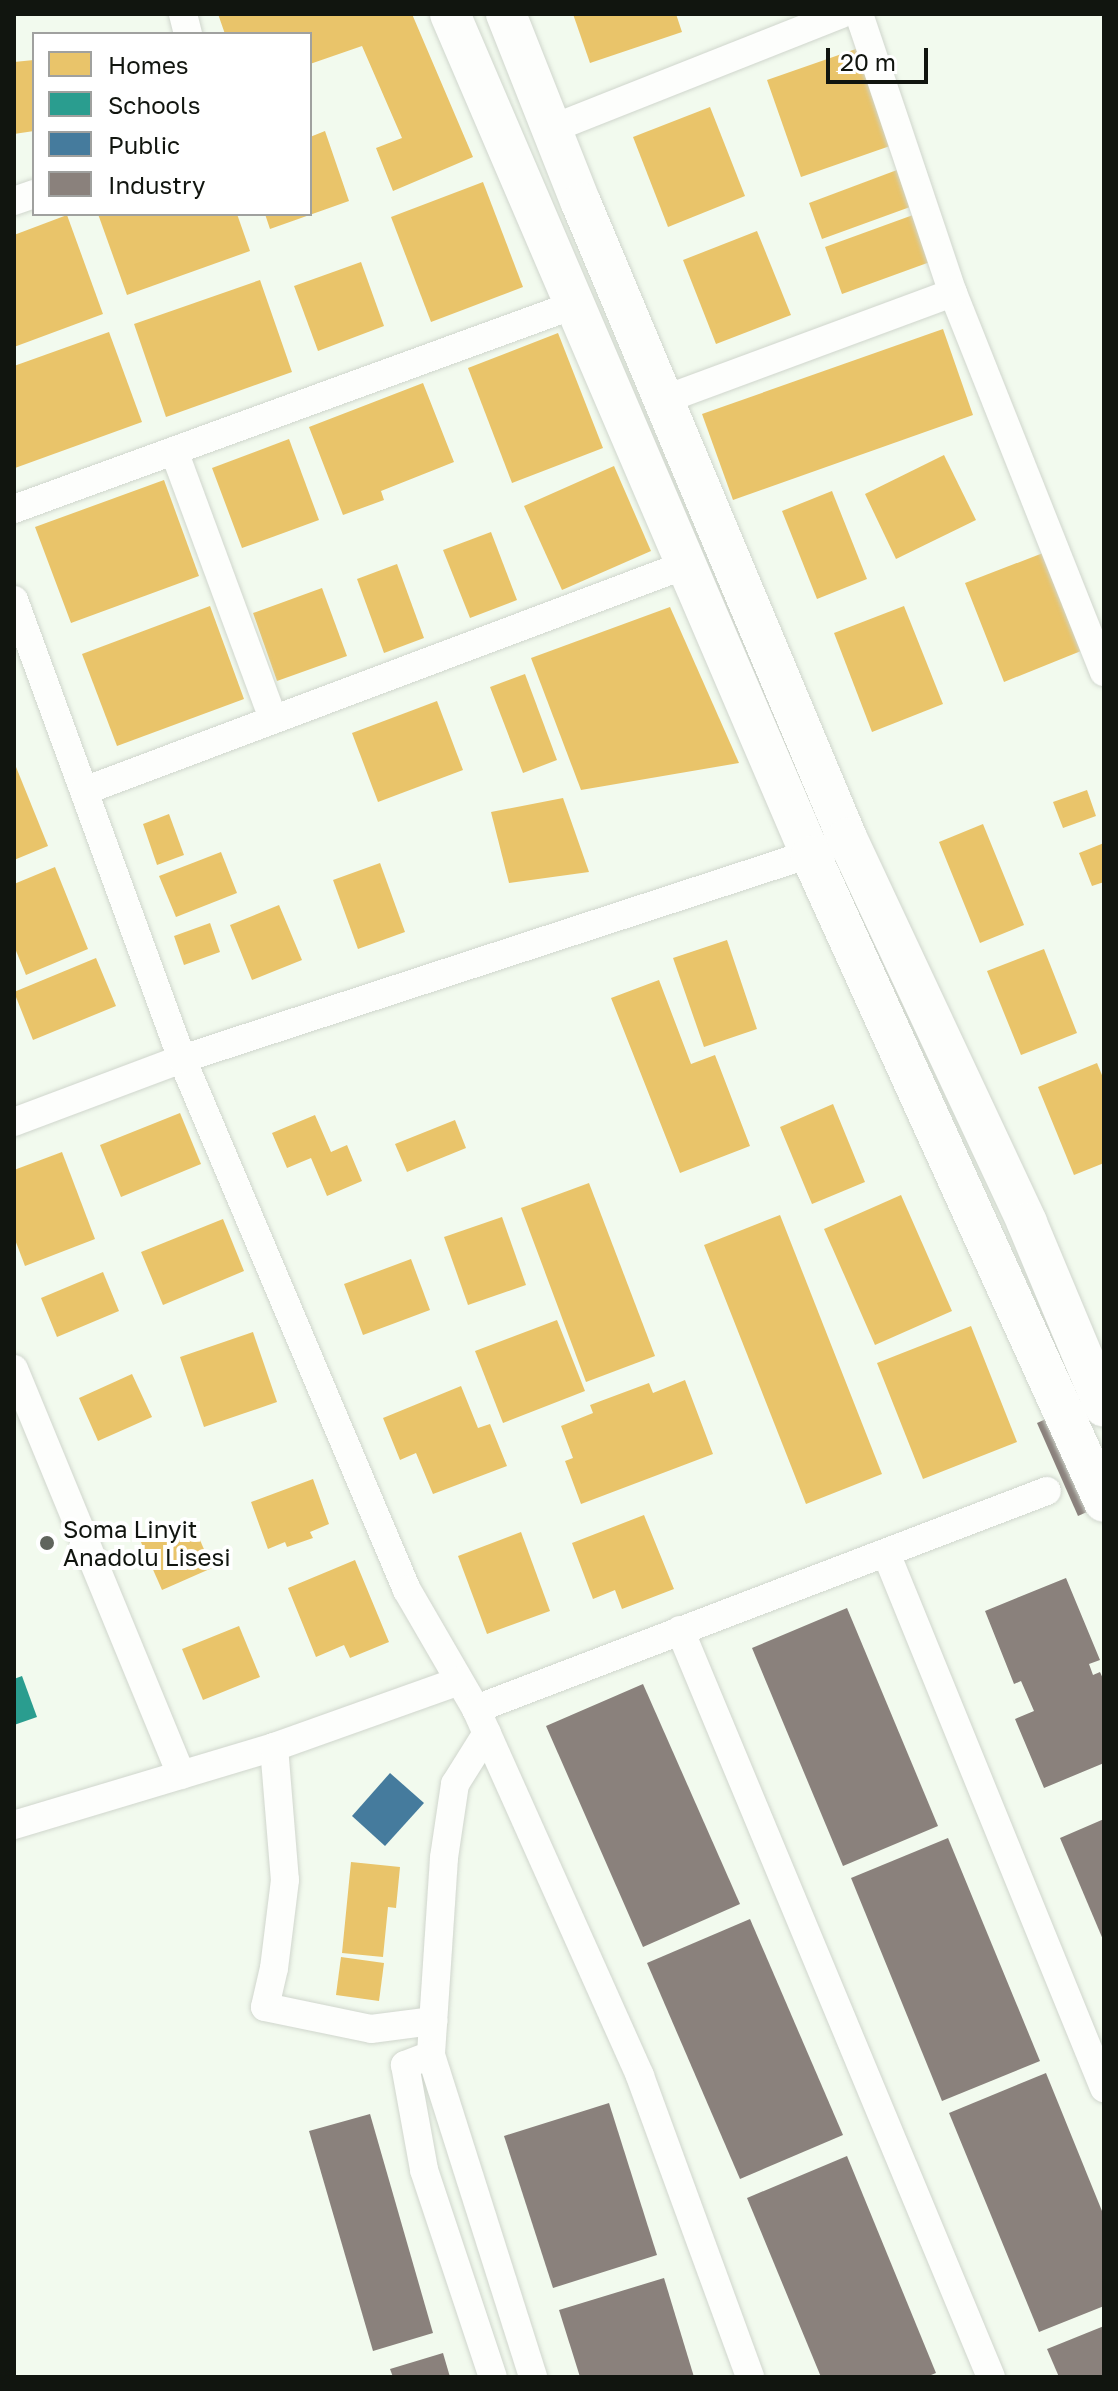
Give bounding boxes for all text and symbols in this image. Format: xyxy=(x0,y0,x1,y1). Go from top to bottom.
legend xyxy=(32,32,312,216)
scale bar xyxy=(830,32,932,82)
text: 20 m xyxy=(840,47,896,76)
text: Homes xyxy=(108,50,189,79)
text: Schools xyxy=(108,90,200,119)
text: Public xyxy=(108,130,180,159)
text: Industry xyxy=(108,170,205,199)
place label: Soma Linyit Anadolu Lisesi xyxy=(63,1515,231,1571)
marker: Soma Linyit Anadolu Lisesi xyxy=(38,1534,56,1552)

